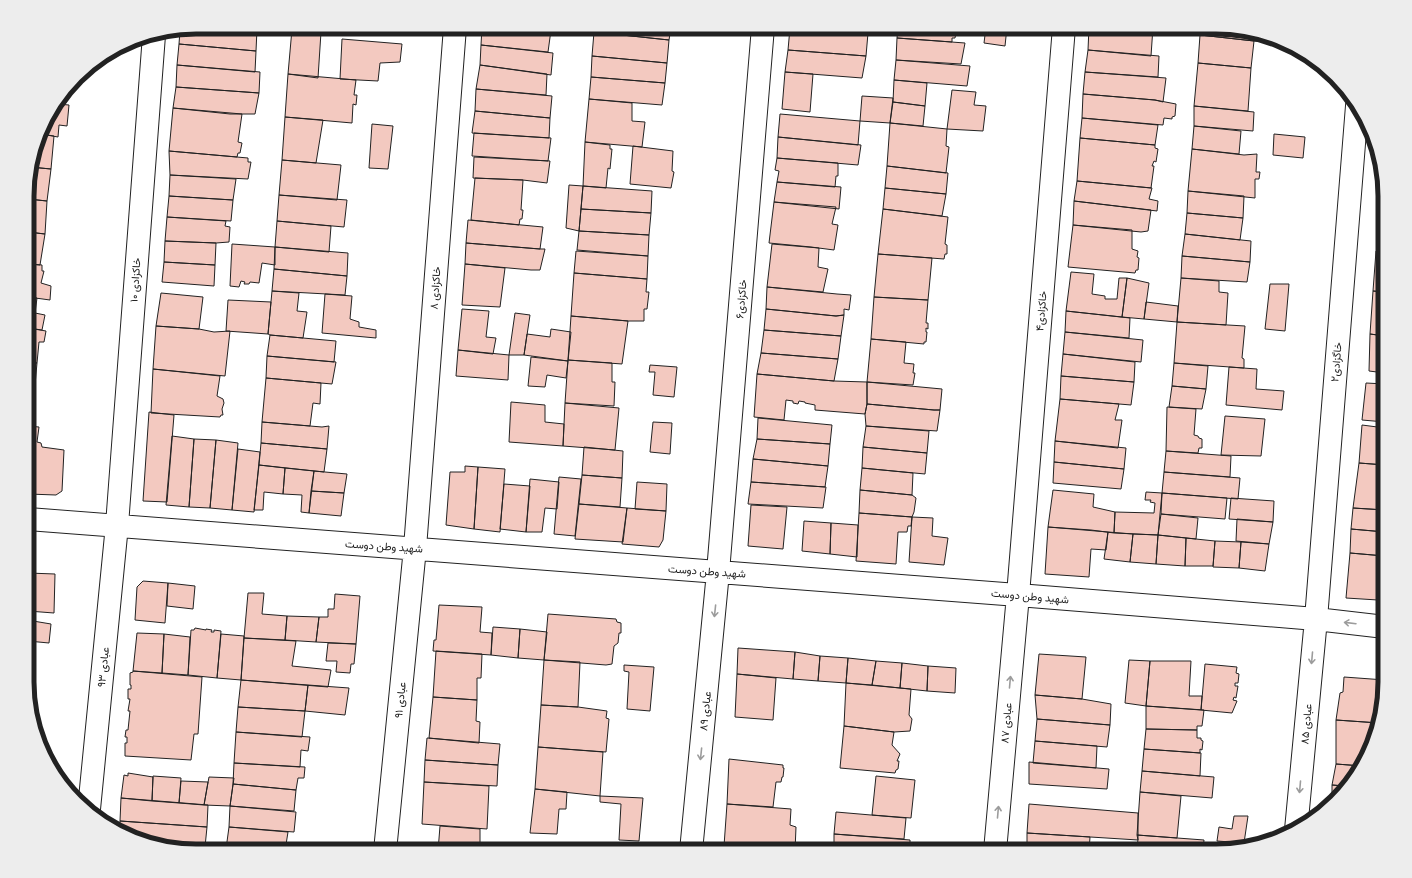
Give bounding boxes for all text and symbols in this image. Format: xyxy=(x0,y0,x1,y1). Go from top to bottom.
street label: خاکزادی ۱۰ xyxy=(126,257,144,303)
street label: خاکزادی ۸ xyxy=(427,266,443,310)
street label: خاکزادی۶ xyxy=(732,279,750,319)
street label: خاکزادی۴ xyxy=(1032,290,1050,332)
street label: خاگزادی۲ xyxy=(1327,341,1345,383)
street label: شهید وطن دوست xyxy=(344,536,424,556)
street label: شهید وطن دوست xyxy=(667,561,747,581)
street label: شهید وطن دوست xyxy=(990,586,1070,606)
one-way arrow xyxy=(711,604,718,617)
one-way arrow xyxy=(1344,619,1357,627)
street label: عبادی ۹۳ xyxy=(94,646,112,688)
one-way arrow xyxy=(1309,651,1316,664)
one-way arrow xyxy=(1006,676,1013,689)
street label: عبادی ۹۱ xyxy=(391,681,409,719)
street label: عبادی ۸۹ xyxy=(696,690,714,732)
street label: عبادی ۸۷ xyxy=(997,702,1015,744)
street label: عبادی ۸۵ xyxy=(1297,703,1315,745)
one-way arrow xyxy=(697,747,704,760)
one-way arrow xyxy=(1297,780,1304,793)
one-way arrow xyxy=(994,806,1002,819)

